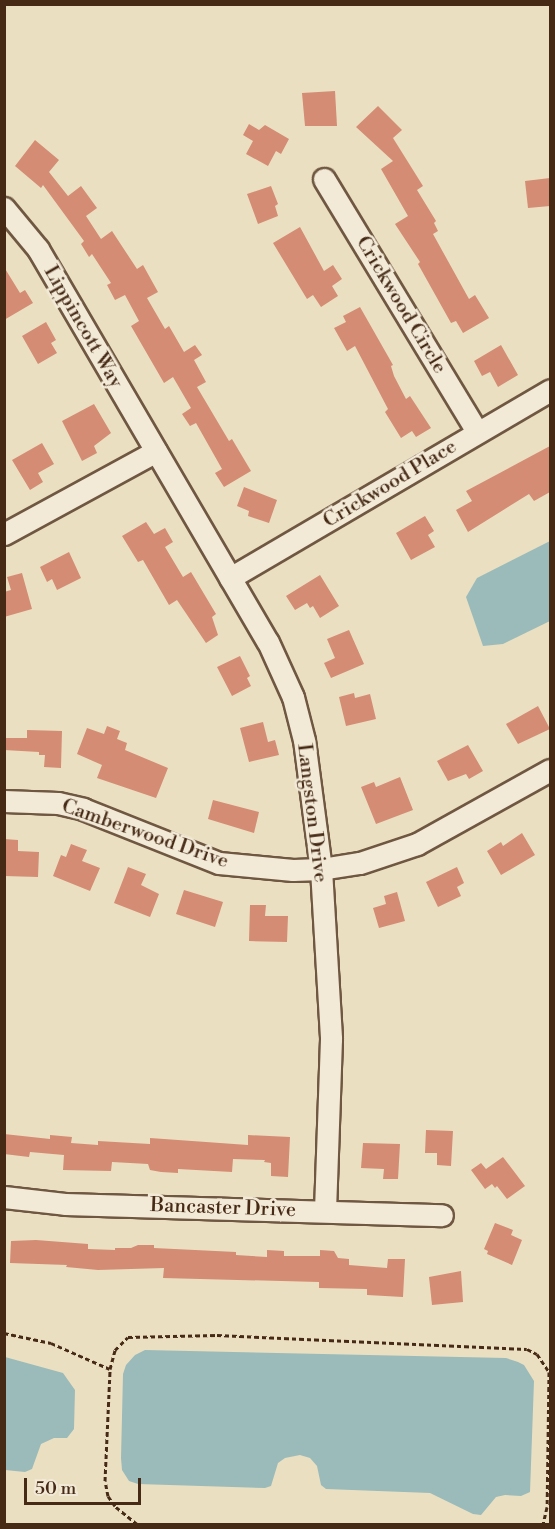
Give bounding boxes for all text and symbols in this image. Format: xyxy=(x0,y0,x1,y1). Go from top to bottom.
street label: Crickwood Circle xyxy=(351,232,451,378)
street label: Lippincott Way xyxy=(38,261,128,393)
street label: Crickwood Place xyxy=(319,435,461,533)
street label: Langston Drive xyxy=(292,742,332,884)
street label: Camberwood Drive xyxy=(58,794,232,874)
street label: Bancaster Drive xyxy=(150,1193,296,1223)
scale bar xyxy=(27,1466,144,1504)
text: 50 m xyxy=(35,1477,76,1500)

